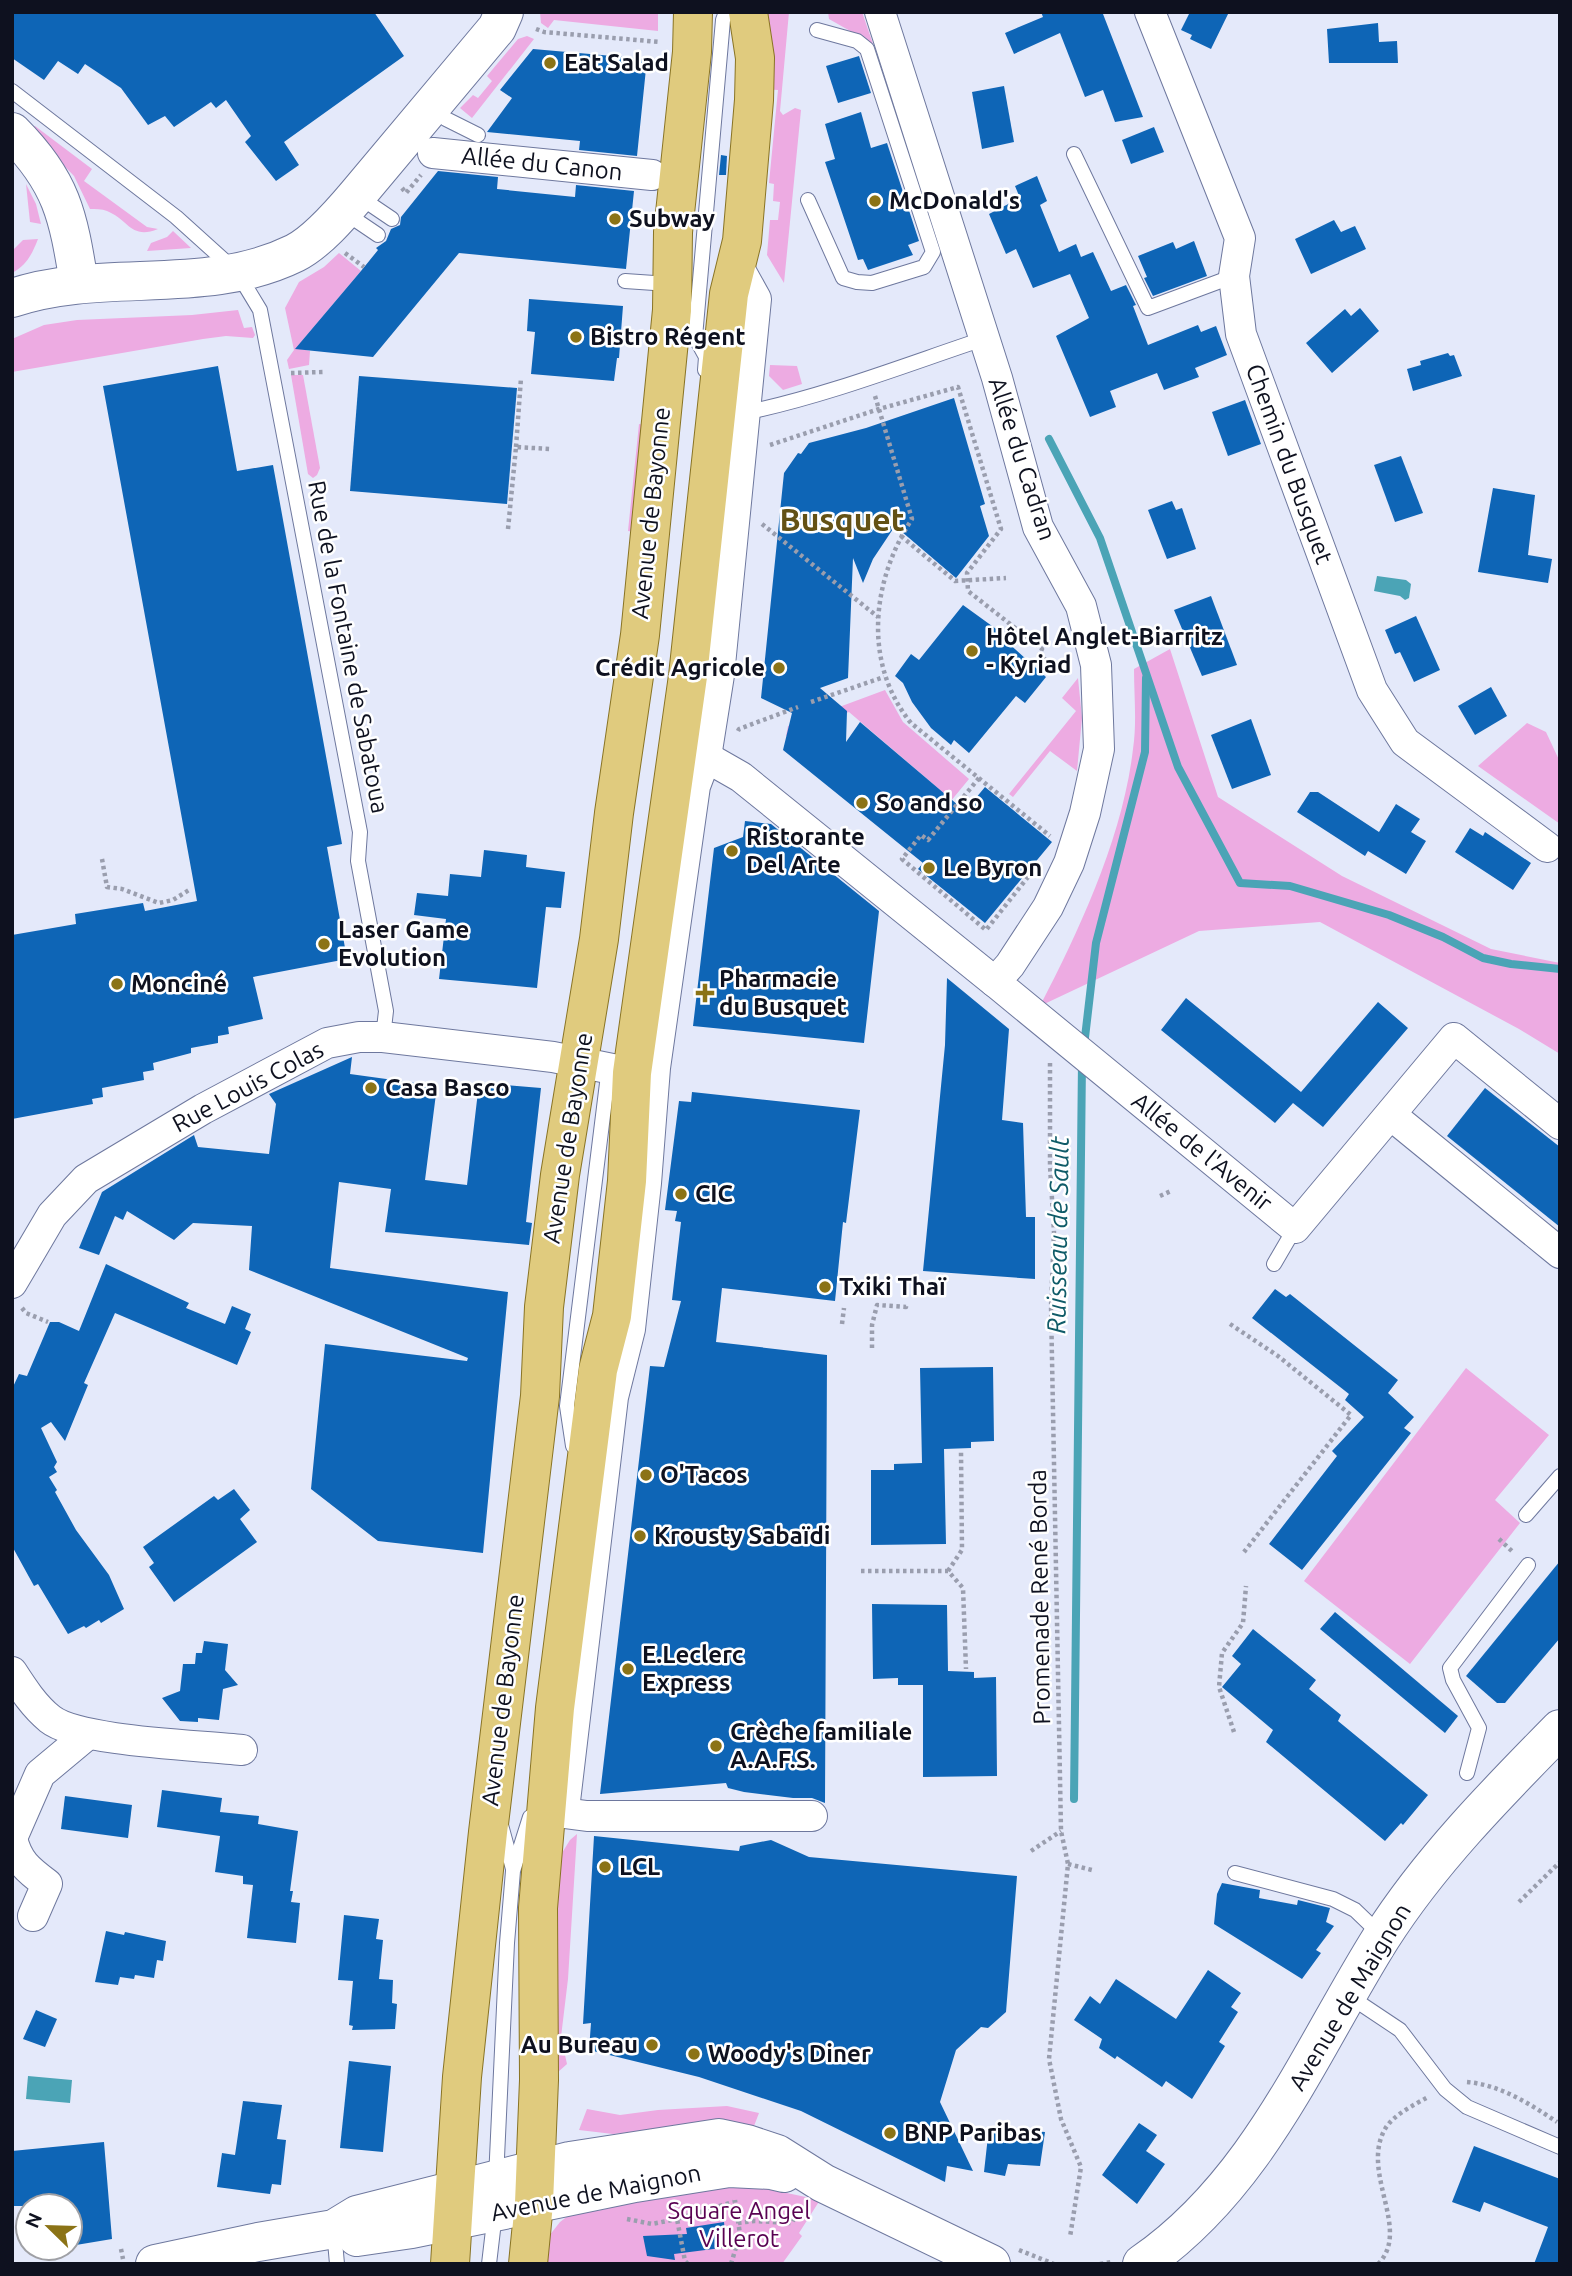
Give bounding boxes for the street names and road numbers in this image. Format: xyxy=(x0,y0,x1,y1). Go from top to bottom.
street label: Allée du Canon xyxy=(460,142,624,185)
street label: Chemin du Busquet xyxy=(1241,360,1338,568)
street label: Allée du Cadran xyxy=(983,374,1062,544)
street label: Avenue de Bayonne xyxy=(626,406,675,620)
street label: Rue de la Fontaine de Sabatoua xyxy=(303,478,394,816)
street label: Avenue de Bayonne xyxy=(538,1031,597,1245)
street label: Rue Louis Colas xyxy=(168,1035,328,1138)
street label: Allée de l'Avenir xyxy=(1127,1087,1278,1216)
street label: Promenade René Borda xyxy=(1024,1469,1055,1725)
street label: Avenue de Bayonne xyxy=(476,1593,529,1807)
street label: Avenue de Maignon xyxy=(1283,1898,1416,2095)
street label: Avenue de Maignon xyxy=(489,2159,703,2226)

